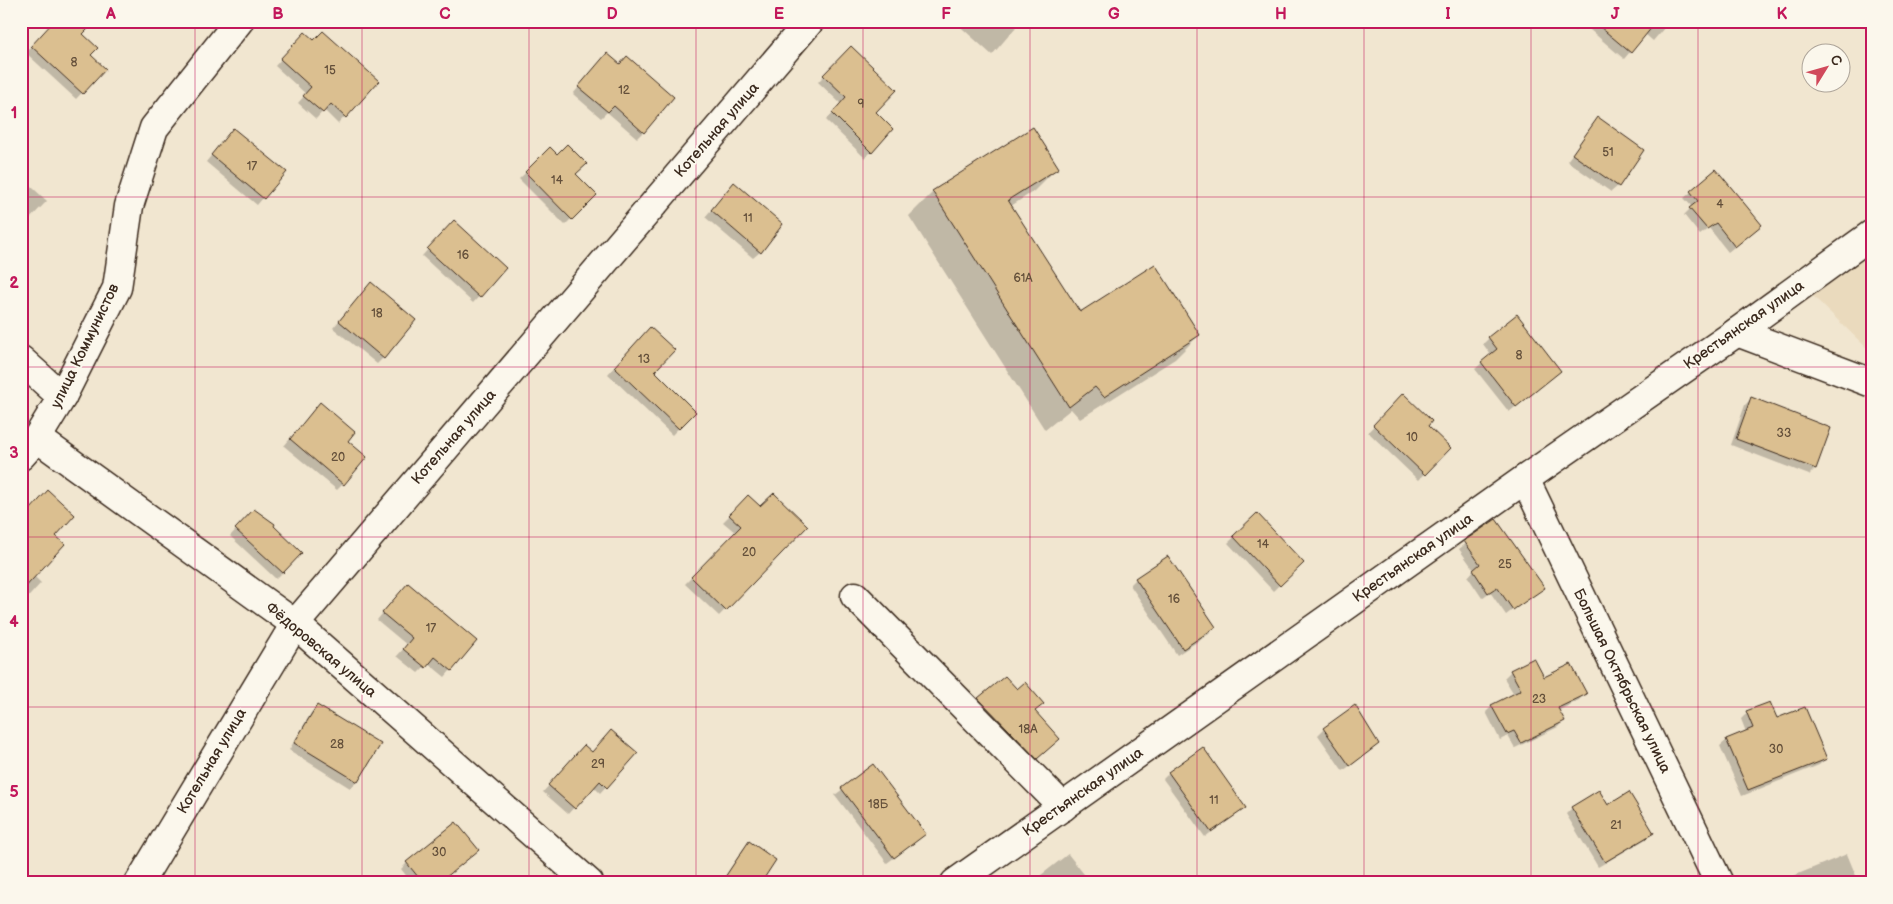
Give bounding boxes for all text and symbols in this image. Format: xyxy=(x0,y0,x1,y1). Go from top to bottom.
text: A xyxy=(105,5,116,24)
text: B xyxy=(272,5,284,24)
text: C xyxy=(439,5,451,24)
text: D xyxy=(606,5,618,24)
text: E xyxy=(774,5,784,24)
text: F xyxy=(941,5,951,24)
text: G xyxy=(1108,5,1120,24)
text: H xyxy=(1275,5,1287,24)
text: I xyxy=(1445,5,1451,24)
text: J xyxy=(1611,5,1620,24)
text: K xyxy=(1777,5,1788,24)
north arrow xyxy=(1800,42,1850,92)
text: С xyxy=(1826,51,1846,70)
house number: 8 xyxy=(71,55,78,70)
house number: 15 xyxy=(324,63,336,78)
street label: Котельная улица xyxy=(671,78,764,181)
house number: 12 xyxy=(618,83,630,98)
house number: 9 xyxy=(858,97,865,112)
text: 1 xyxy=(11,104,17,123)
house number: 51 xyxy=(1602,145,1614,160)
house number: 17 xyxy=(247,159,257,174)
house number: 14 xyxy=(551,173,564,188)
house number: 4 xyxy=(1716,197,1724,212)
house number: 11 xyxy=(743,211,753,226)
house number: 16 xyxy=(457,248,469,263)
house number: 61А xyxy=(1013,271,1033,286)
text: 2 xyxy=(9,274,19,293)
street label: Крестьянская улица xyxy=(1680,276,1808,374)
street label: улица Коммунистов xyxy=(47,280,123,411)
house number: 18 xyxy=(371,306,383,321)
house number: 8 xyxy=(1516,348,1523,363)
house number: 13 xyxy=(638,352,650,367)
street label: Котельная улица xyxy=(408,385,501,488)
house number: 33 xyxy=(1777,426,1791,441)
house number: 10 xyxy=(1406,430,1418,445)
text: 3 xyxy=(9,444,19,463)
house number: 20 xyxy=(331,450,345,465)
street label: Крестьянская улица xyxy=(1349,509,1477,607)
house number: 14 xyxy=(1257,537,1270,552)
house number: 20 xyxy=(742,545,756,560)
house number: 25 xyxy=(1498,557,1512,572)
street label: Большая Октябрьская улица xyxy=(1569,586,1675,776)
house number: 16 xyxy=(1168,592,1180,607)
street label: Фёдоровская улица xyxy=(262,598,380,702)
text: 4 xyxy=(9,613,19,632)
house number: 17 xyxy=(426,621,436,636)
house number: 23 xyxy=(1532,692,1546,707)
street label: Котельная улица xyxy=(173,705,251,817)
house number: 18А xyxy=(1019,722,1038,737)
house number: 28 xyxy=(330,737,344,752)
house number: 30 xyxy=(1769,742,1783,757)
street label: Крестьянская улица xyxy=(1019,743,1147,841)
house number: 29 xyxy=(591,757,605,772)
text: 5 xyxy=(9,783,19,802)
house number: 11 xyxy=(1209,793,1219,808)
house number: 18Б xyxy=(868,797,889,812)
house number: 21 xyxy=(1610,818,1622,833)
house number: 30 xyxy=(432,845,446,860)

